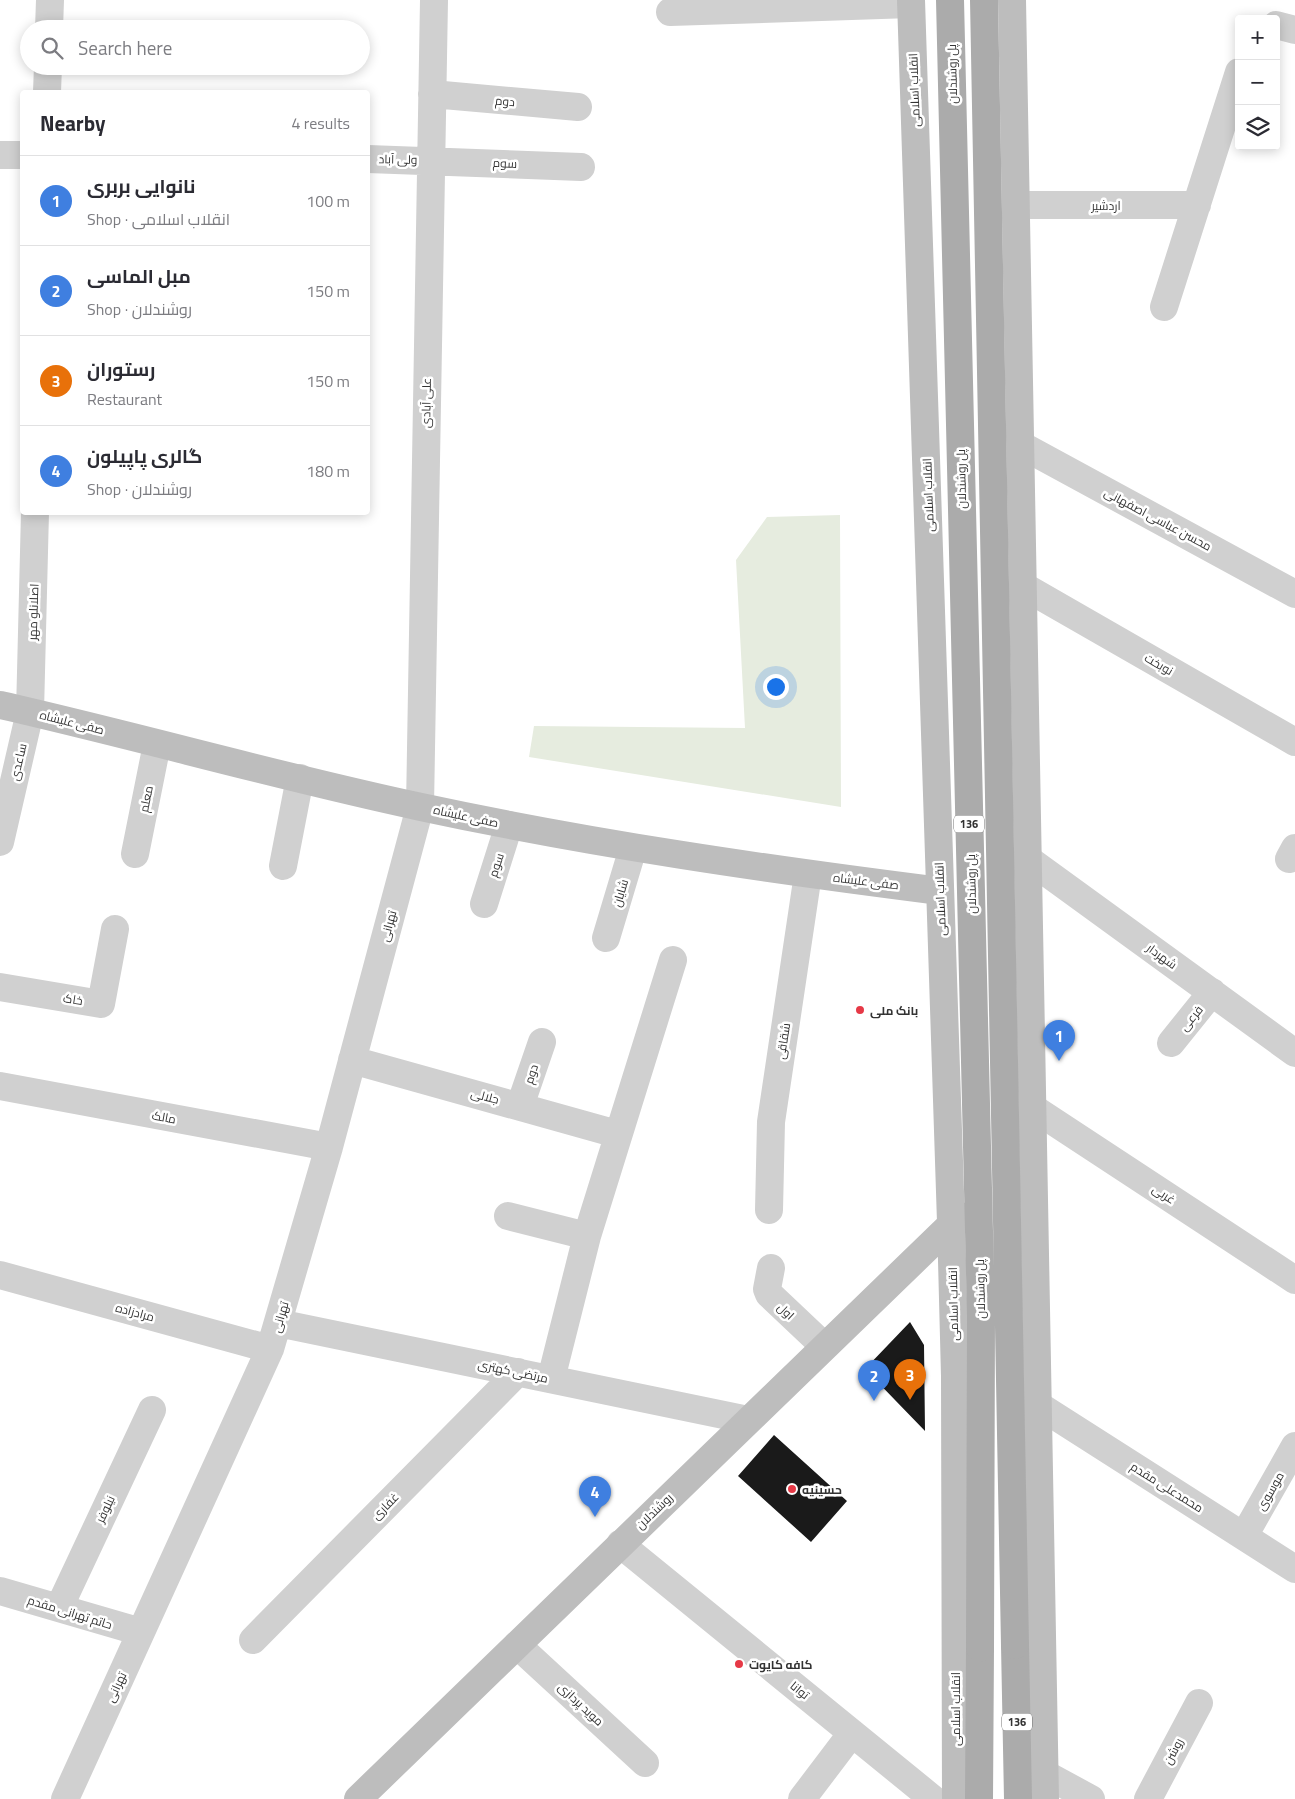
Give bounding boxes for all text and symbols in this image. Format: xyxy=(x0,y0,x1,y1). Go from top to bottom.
map controls xyxy=(1235,15,1280,150)
button: + xyxy=(1235,15,1280,60)
search box xyxy=(20,20,370,75)
text: Search here xyxy=(78,33,172,62)
icon: search xyxy=(38,34,66,62)
street label: پل روشندلان xyxy=(942,43,962,104)
street label: انقلاب اسلامی xyxy=(903,53,925,127)
button: − xyxy=(1235,60,1280,105)
street label: دوم xyxy=(494,91,516,111)
button: layers xyxy=(1235,105,1280,150)
text: Nearby xyxy=(40,107,105,139)
text: 4 results xyxy=(291,111,350,135)
street label: ولی آباد xyxy=(378,149,418,169)
street label: سوم xyxy=(492,153,518,173)
text: نانوایی بربری xyxy=(87,171,195,200)
text: 1 xyxy=(52,189,60,213)
text: 100 m xyxy=(306,189,350,213)
street label: اردشیر xyxy=(1090,196,1121,215)
text: Shop · انقلاب اسلامی xyxy=(87,207,230,231)
text: مبل الماسی xyxy=(87,261,191,290)
text: 2 xyxy=(52,279,60,303)
text: 150 m xyxy=(306,279,350,303)
text: Shop · روشندلان xyxy=(87,297,192,321)
text: رستوران xyxy=(87,354,155,383)
text: 3 xyxy=(52,369,60,393)
text: 150 m xyxy=(306,369,350,393)
street label: علی آبادی xyxy=(416,378,436,428)
text: Restaurant xyxy=(87,387,162,411)
text: گالری پاپیلون xyxy=(87,441,202,470)
street label: پل روشندلان xyxy=(951,448,971,509)
street label: انقلاب اسلامی xyxy=(917,458,939,532)
text: 4 xyxy=(52,459,60,483)
text: 180 m xyxy=(306,459,350,483)
text: Shop · روشندلان xyxy=(87,477,192,501)
street label: محسن عباسی اصفهانی xyxy=(1101,483,1215,555)
street label: اصلانلو مهر xyxy=(22,583,43,642)
street label: نوبخت xyxy=(1141,648,1177,680)
your location xyxy=(763,674,789,700)
street label: صفی علیشاه xyxy=(38,705,106,739)
street label: ساعدی xyxy=(4,741,32,783)
street label: معلم xyxy=(134,784,158,814)
street label: صفی علیشاه xyxy=(432,800,500,832)
road number: 136 xyxy=(954,816,984,832)
street label: سوم xyxy=(483,850,509,880)
street label: پل روشندلان xyxy=(961,853,981,914)
street label: انقلاب اسلامی xyxy=(929,862,951,936)
street label: صفی علیشاه xyxy=(832,868,900,894)
street label: شایان xyxy=(607,877,633,909)
street label: تهرانی xyxy=(375,907,401,944)
street label: شهردار xyxy=(1142,938,1181,974)
street label: خاک xyxy=(62,988,84,1010)
place label: بانک ملی xyxy=(870,1001,918,1020)
street label: فرعی xyxy=(1175,1001,1207,1035)
marker: بانک ملی xyxy=(854,1004,866,1016)
pin: 1 xyxy=(1043,1020,1075,1061)
street label: شقاقی xyxy=(771,1021,795,1061)
street label: دوم xyxy=(519,1061,543,1086)
street label: جلالی xyxy=(469,1083,501,1109)
street label: مالک xyxy=(150,1106,178,1128)
street label: غربی xyxy=(1149,1179,1179,1209)
street label: پل روشندلان xyxy=(970,1258,990,1319)
street label: انقلاب اسلامی xyxy=(943,1267,963,1341)
street label: مرادزاده xyxy=(113,1298,157,1326)
street label: تهرانی xyxy=(266,1298,294,1335)
street label: اول xyxy=(773,1298,799,1324)
street label: مرتضی کهتری xyxy=(476,1354,550,1388)
pin: 3 xyxy=(894,1359,926,1400)
pin: 2 xyxy=(858,1360,890,1401)
street label: محمدعلی مقدم xyxy=(1127,1457,1207,1517)
street label: موسوی xyxy=(1251,1468,1289,1514)
pin: 4 xyxy=(579,1476,611,1517)
place label: حسینیه xyxy=(802,1480,842,1499)
marker: حسینیه xyxy=(786,1483,798,1495)
street label: غفاری xyxy=(367,1488,403,1524)
street label: روشندلان xyxy=(631,1488,677,1534)
street label: نیلوفر xyxy=(90,1492,120,1527)
street label: حاتم تهرانی مقدم xyxy=(25,1590,115,1634)
place label: کافه کایوت xyxy=(749,1655,813,1674)
marker: کافه کایوت xyxy=(733,1658,745,1670)
street label: تهرانی xyxy=(101,1668,132,1705)
street label: انقلاب اسلامی xyxy=(946,1672,965,1746)
street label: توانا xyxy=(786,1676,814,1704)
street label: موید پردازی xyxy=(554,1678,608,1730)
road number: 136 xyxy=(1002,1714,1032,1730)
street label: روشن xyxy=(1158,1734,1188,1768)

